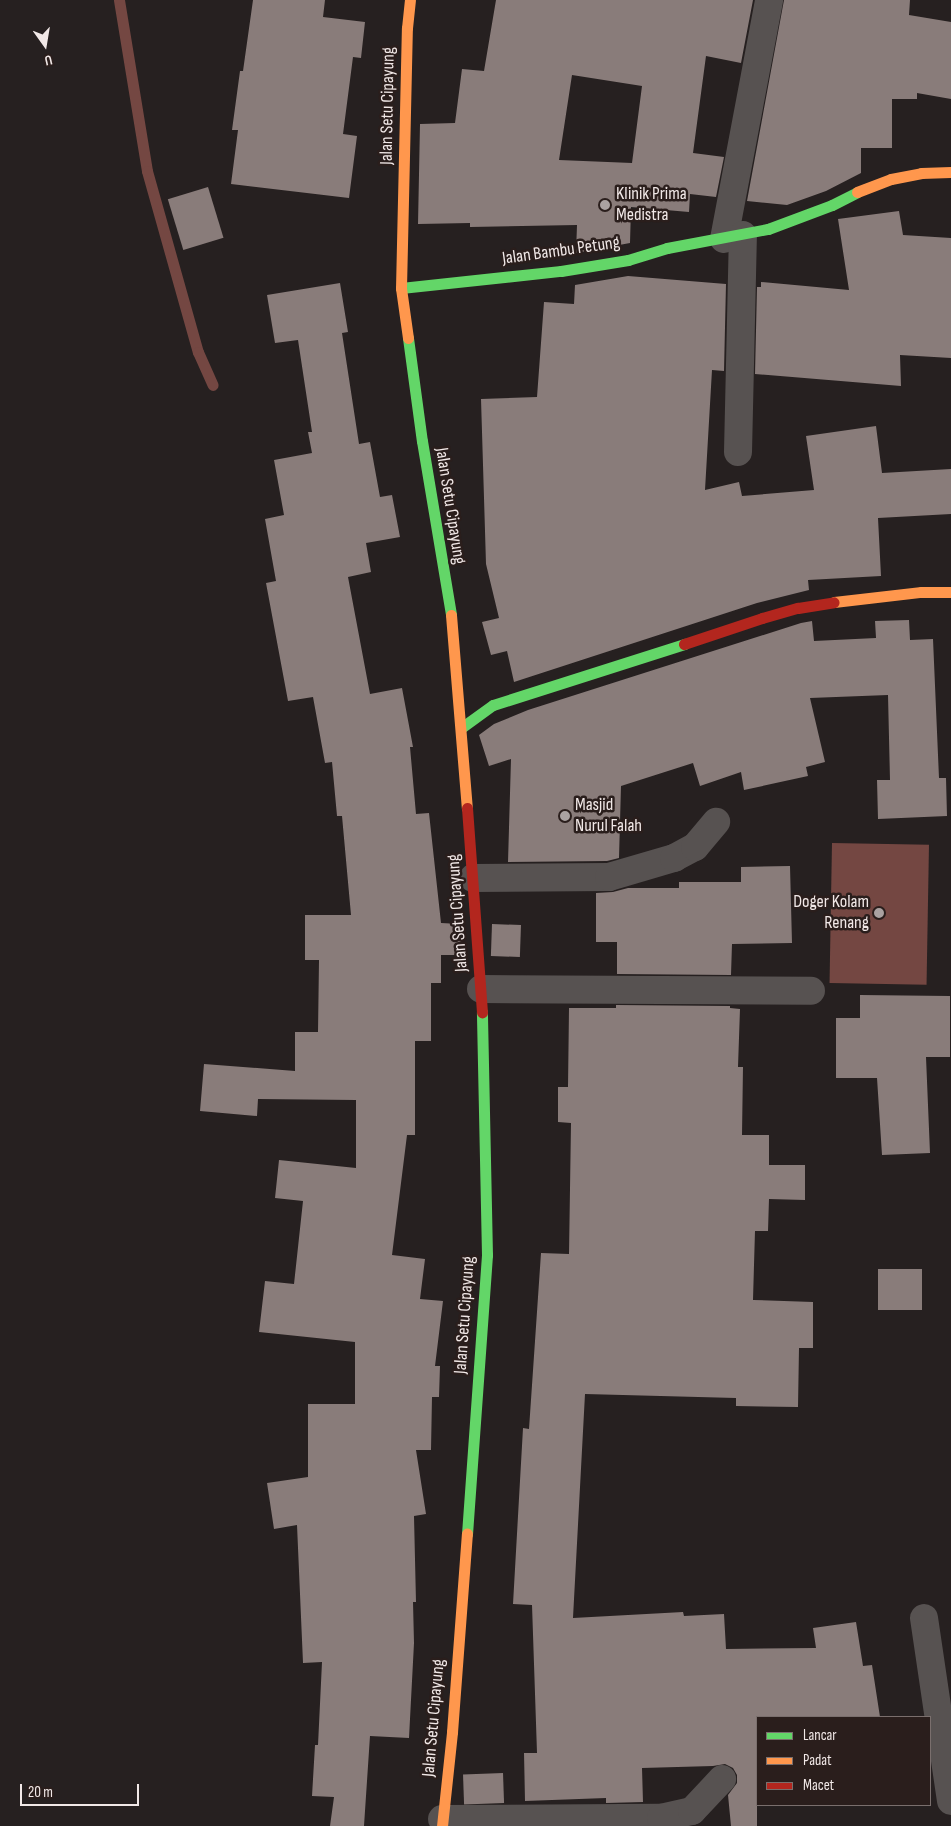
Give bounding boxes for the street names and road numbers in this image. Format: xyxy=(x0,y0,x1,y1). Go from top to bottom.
street label: Jalan Setu Cipayung xyxy=(376,47,400,165)
street label: Jalan Bambu Petung xyxy=(501,232,621,270)
street label: Jalan Setu Cipayung xyxy=(430,446,470,566)
street label: Jalan Setu Cipayung xyxy=(443,853,473,973)
street label: Jalan Setu Cipayung xyxy=(450,1255,480,1375)
street label: Jalan Setu Cipayung xyxy=(418,1658,450,1778)

